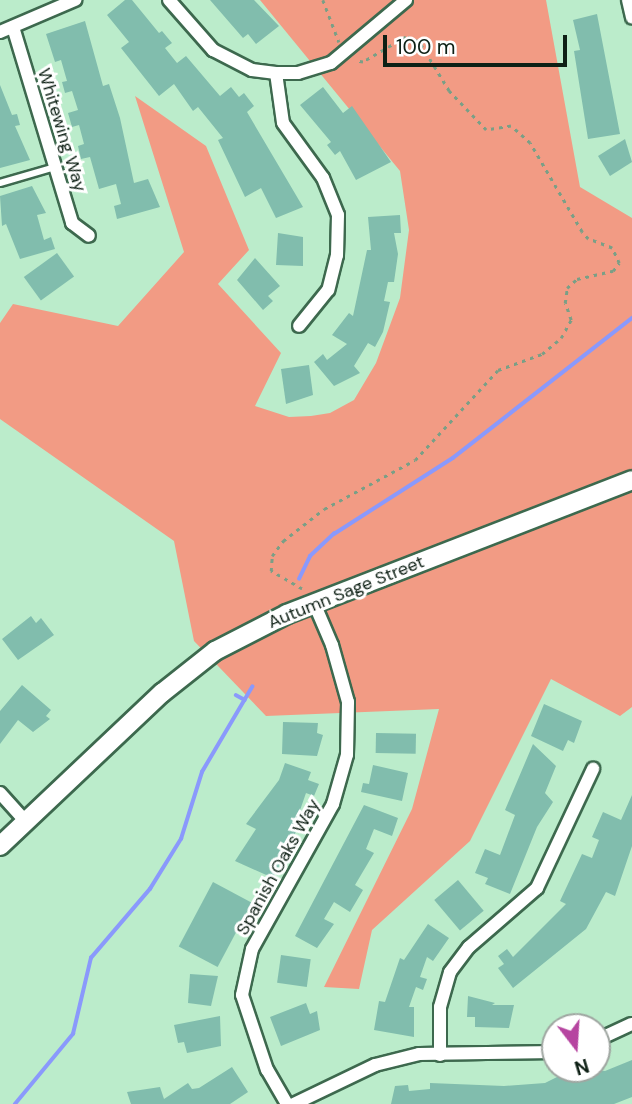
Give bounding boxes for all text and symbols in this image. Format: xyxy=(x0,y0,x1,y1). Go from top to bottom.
scale bar xyxy=(387,21,571,65)
text: 100 m xyxy=(396,33,456,61)
street label: Whitewing Way xyxy=(33,66,91,194)
street label: Autumn Sage Street xyxy=(265,551,427,633)
street label: Spanish Oaks Way xyxy=(232,795,324,939)
north arrow xyxy=(541,1013,611,1083)
text: N xyxy=(571,1053,592,1081)

